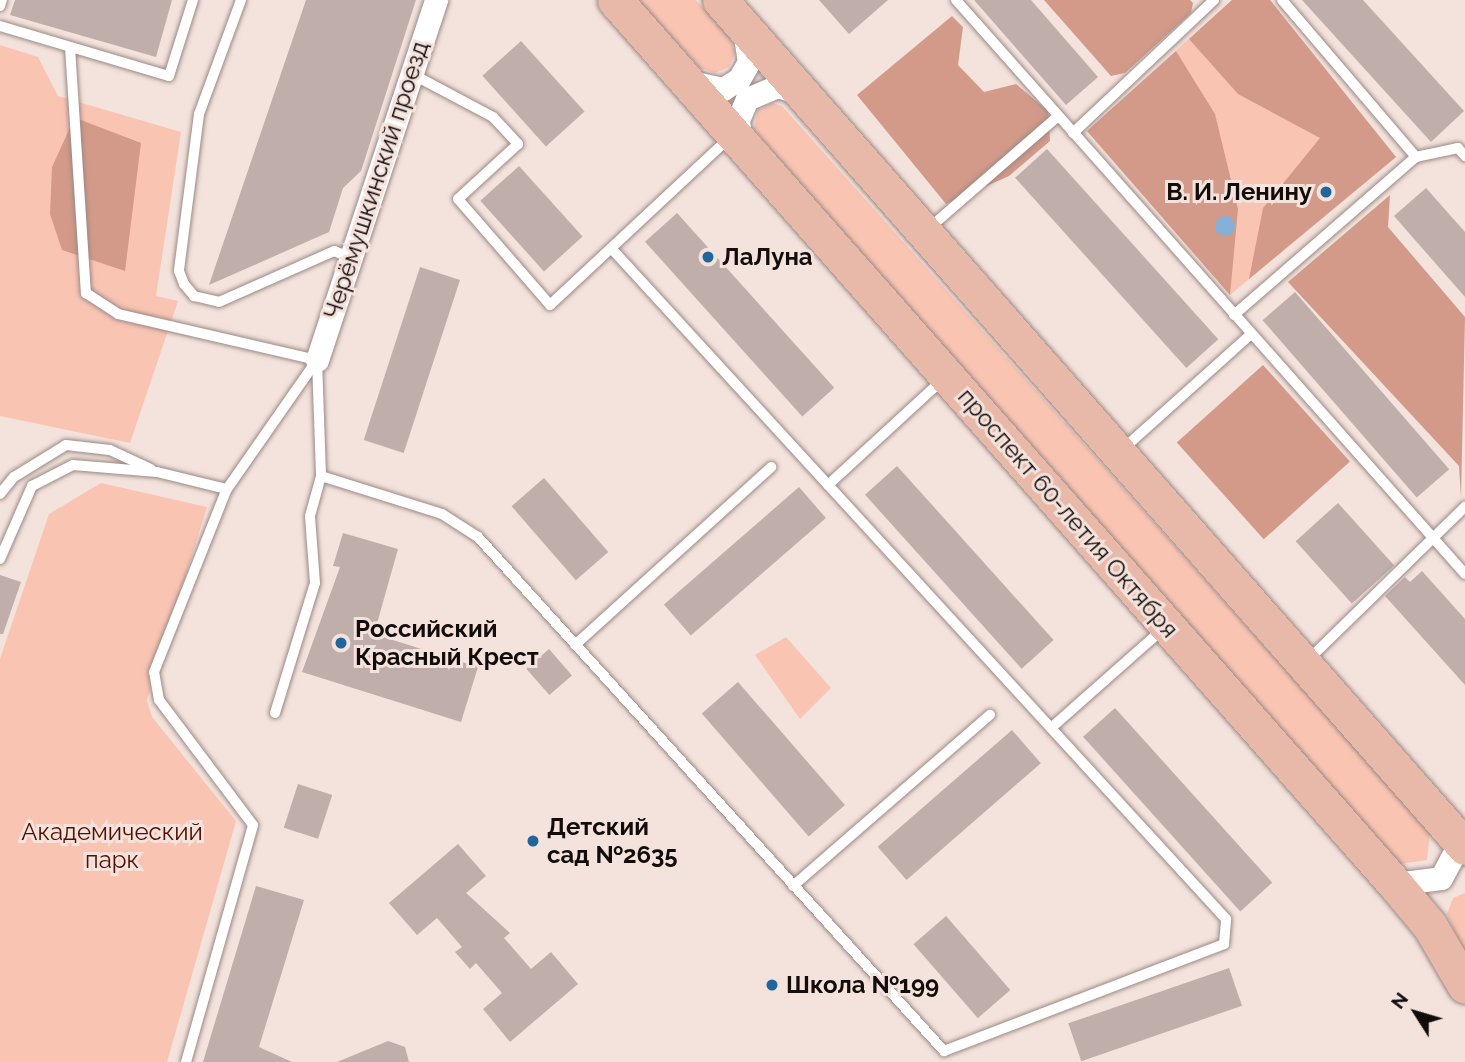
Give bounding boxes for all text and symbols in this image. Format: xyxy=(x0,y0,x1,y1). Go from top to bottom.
street label: Черёмушкинский проезд xyxy=(317,38,435,322)
place label: В. И. Ленину xyxy=(1166,178,1312,206)
marker: В. И. Ленину xyxy=(1318,184,1334,200)
place label: ЛаЛуна xyxy=(722,243,813,271)
marker: ЛаЛуна xyxy=(700,249,716,265)
street label: проспект 60-летия Октября xyxy=(952,382,1184,644)
place label: Российский Красный Крест xyxy=(355,615,539,671)
marker: Российский Красный Крест xyxy=(333,635,349,651)
place label: Детский сад №2635 xyxy=(547,813,678,869)
park label: Академический парк xyxy=(21,818,203,874)
marker: Детский сад №2635 xyxy=(525,833,541,849)
place label: Школа №199 xyxy=(786,971,939,999)
marker: Школа №199 xyxy=(764,977,780,993)
north arrow xyxy=(1381,978,1451,1048)
text: N xyxy=(1386,988,1412,1013)

